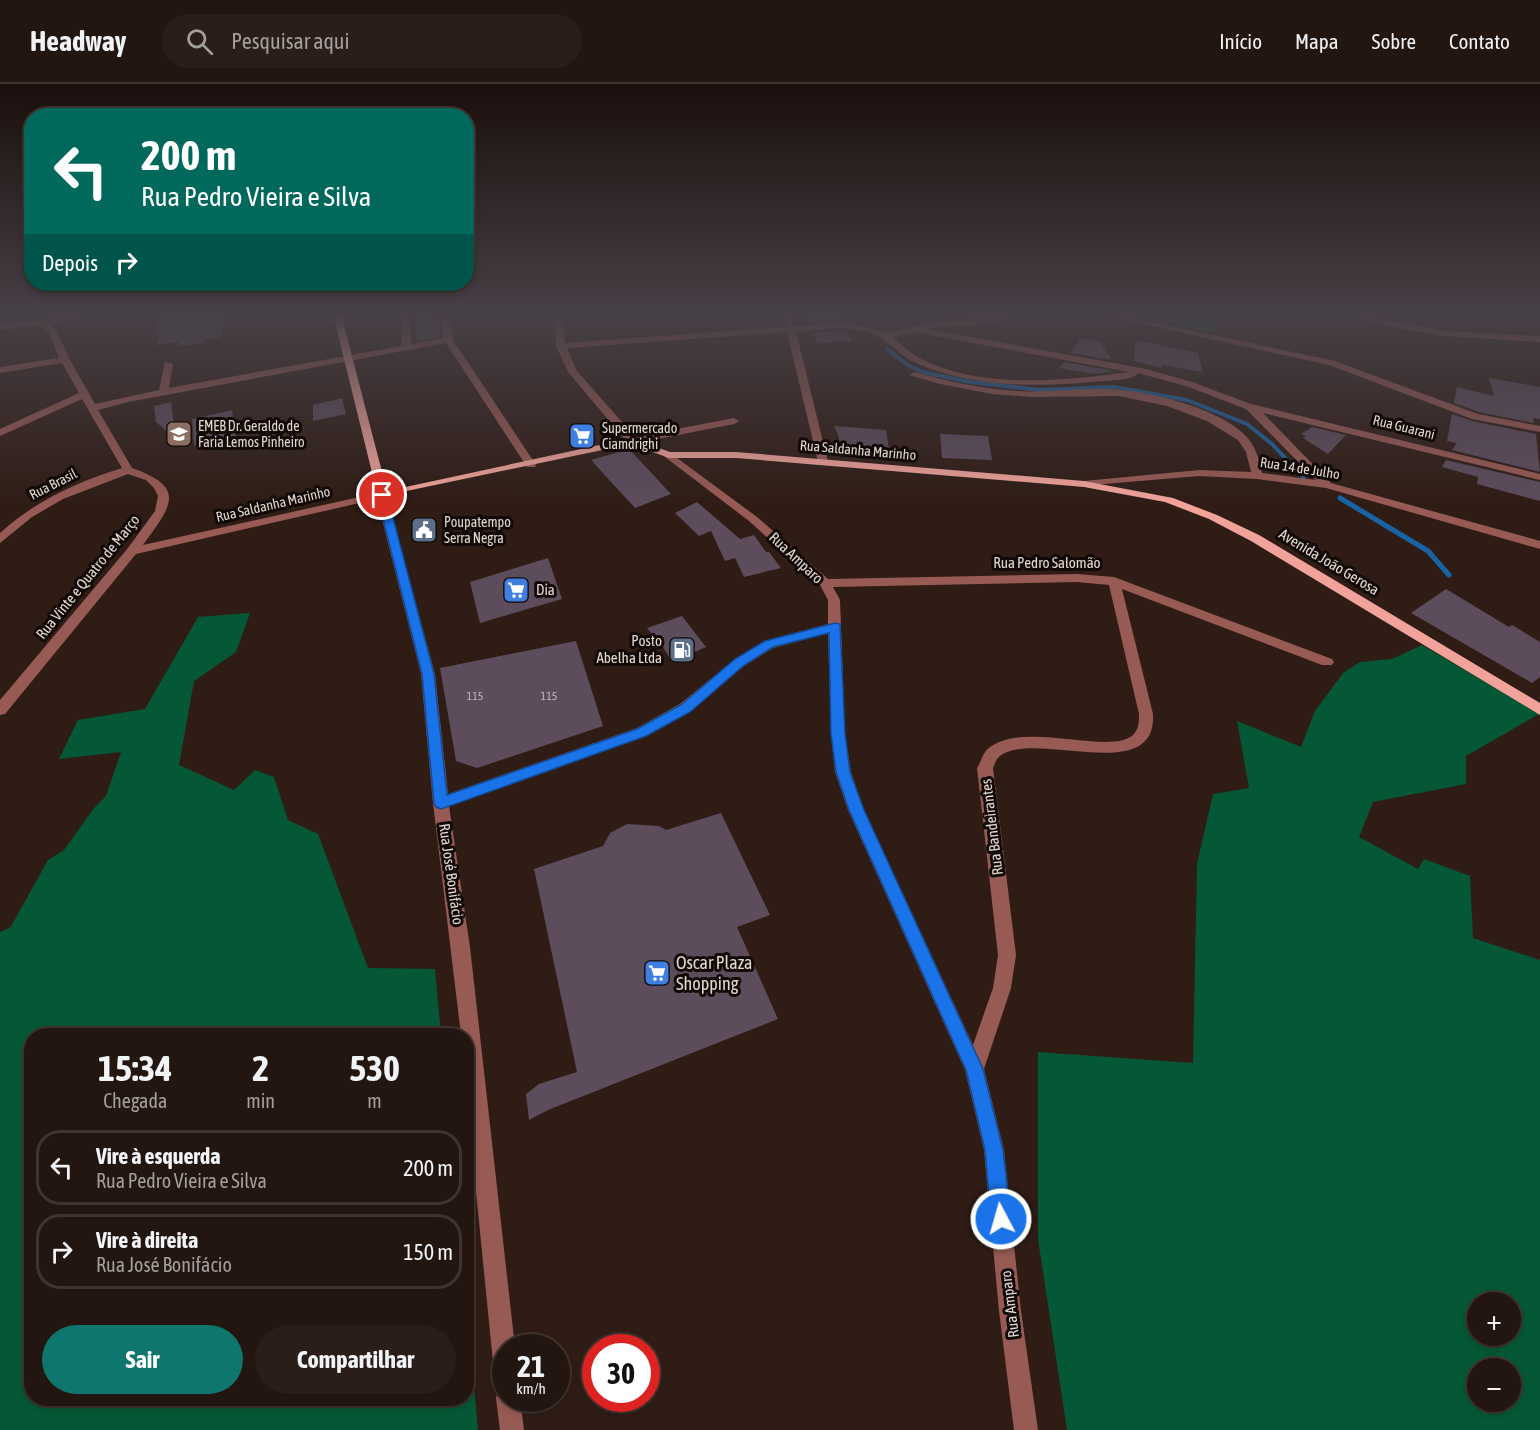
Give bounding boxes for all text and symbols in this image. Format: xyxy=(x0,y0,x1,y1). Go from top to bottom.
search box xyxy=(162,14,582,68)
text: Headway xyxy=(30,25,126,57)
icon: search xyxy=(183,25,216,58)
text: Pesquisar aqui xyxy=(231,28,350,54)
text: Início xyxy=(1219,29,1262,53)
text: Mapa xyxy=(1295,29,1339,53)
text: Sobre xyxy=(1372,29,1416,53)
text: Contato xyxy=(1449,29,1510,53)
text: 200 m xyxy=(141,131,236,179)
icon: left xyxy=(42,132,120,210)
text: Rua Pedro Vieira e Silva xyxy=(141,181,371,212)
icon: right xyxy=(110,246,143,279)
text: Depois xyxy=(42,250,98,276)
street label: Rua Guarani xyxy=(1371,412,1437,442)
place label: EMEB Dr. Geraldo de Faria Lemos Pinheiro xyxy=(198,418,305,450)
school or university icon: EMEB Dr. Geraldo de Faria Lemos Pinheiro xyxy=(164,419,194,449)
place label: Supermercado Ciamdrighi xyxy=(602,420,677,452)
supermarket icon: Supermercado Ciamdrighi xyxy=(567,421,597,451)
street label: Rua Saldanha Marinho xyxy=(799,437,917,463)
street label: Rua 14 de Julho xyxy=(1259,454,1341,482)
street label: Rua Brasil xyxy=(27,465,80,503)
pin xyxy=(356,469,407,520)
icon: arrive xyxy=(365,478,398,511)
street label: Rua Saldanha Marinho xyxy=(214,483,332,525)
street label: Rua Vinte e Quatro de Março xyxy=(32,511,143,642)
place label: Poupatempo Serra Negra xyxy=(444,514,511,546)
public building icon: Poupatempo Serra Negra xyxy=(409,515,439,545)
street label: Avenida João Gerosa xyxy=(1276,525,1382,598)
street label: Rua Amparo xyxy=(766,528,827,587)
street label: Rua Pedro Salomão xyxy=(993,554,1101,571)
supermarket icon: Dia xyxy=(501,575,531,605)
place label: Dia xyxy=(536,581,555,598)
place label: Posto Abelha Ltda xyxy=(596,632,662,666)
fuel station icon: Posto Abelha Ltda xyxy=(667,635,697,665)
house number: 115 xyxy=(467,689,483,703)
house number: 115 xyxy=(541,689,557,703)
street label: Rua Bandeirantes xyxy=(977,778,1006,876)
street label: Rua José Bonifácio xyxy=(436,822,467,926)
place label: Oscar Plaza Shopping xyxy=(676,952,752,994)
supermarket icon: Oscar Plaza Shopping xyxy=(642,958,672,988)
text: 15:34 xyxy=(98,1047,172,1089)
text: 2 xyxy=(252,1047,269,1089)
text: 530 xyxy=(349,1047,400,1089)
text: Chegada xyxy=(103,1089,167,1112)
text: min xyxy=(246,1089,275,1112)
text: m xyxy=(367,1089,382,1112)
text: Vire à esquerda xyxy=(96,1143,221,1169)
icon: left xyxy=(45,1151,78,1184)
text: 200 m xyxy=(403,1155,453,1181)
text: Rua Pedro Vieira e Silva xyxy=(96,1169,267,1192)
position arrow xyxy=(969,1187,1033,1251)
text: Vire à direita xyxy=(96,1227,198,1253)
icon: right xyxy=(45,1235,78,1268)
text: 150 m xyxy=(403,1239,453,1265)
text: Rua José Bonifácio xyxy=(96,1253,232,1276)
street label: Rua Amparo xyxy=(997,1270,1022,1339)
map controls xyxy=(1467,1292,1521,1412)
button: + xyxy=(1467,1292,1521,1346)
button: Sair xyxy=(42,1325,243,1394)
button: Compartilhar xyxy=(255,1325,456,1394)
speed limit sign: 30 xyxy=(582,1334,660,1412)
text: 21 xyxy=(517,1349,545,1383)
button: − xyxy=(1467,1358,1521,1412)
text: km/h xyxy=(516,1380,546,1397)

